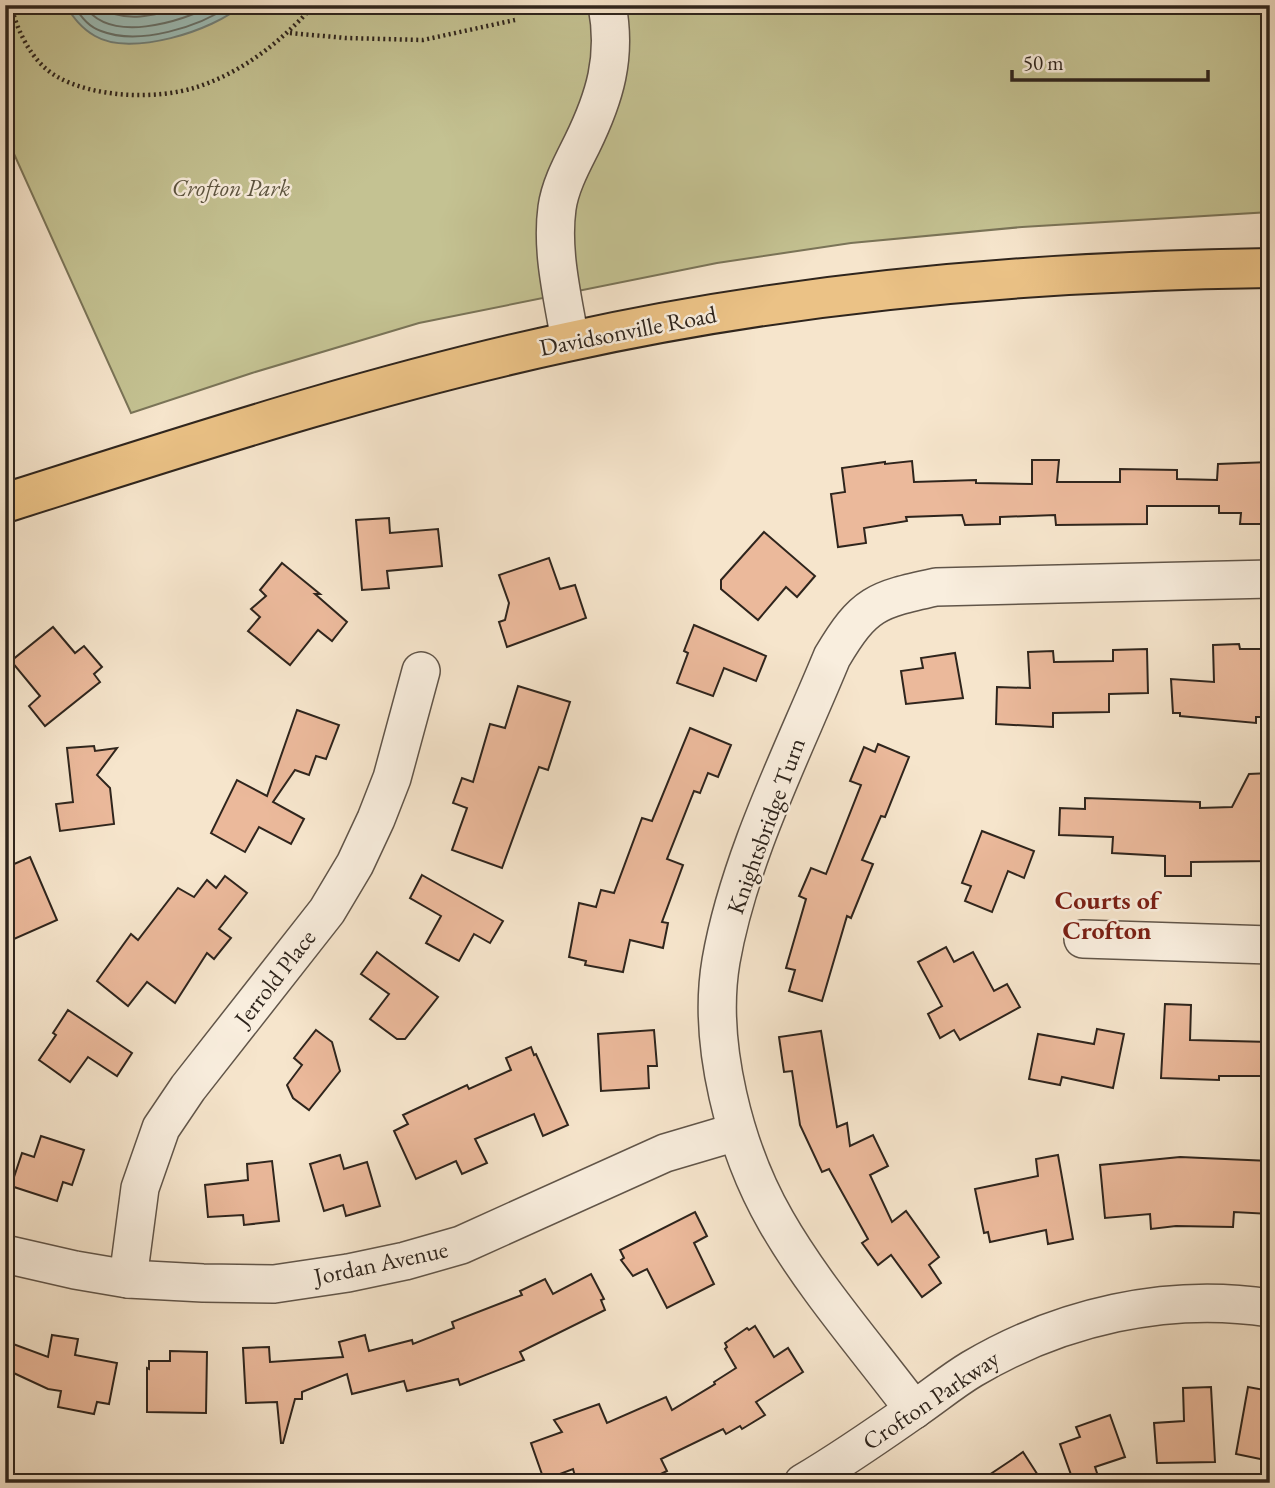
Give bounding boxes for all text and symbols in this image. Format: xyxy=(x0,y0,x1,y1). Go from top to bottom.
scale bar xyxy=(1012,38,1208,82)
text: 50 m xyxy=(1023,49,1064,76)
park label: Crofton Park xyxy=(172,172,290,203)
street label: Davidsonville Road xyxy=(537,298,720,363)
street label: Knightsbridge Turn xyxy=(719,733,812,918)
district label: Courts of Crofton xyxy=(1055,883,1163,947)
street label: Jerrold Place xyxy=(226,923,322,1034)
street label: Jordan Avenue xyxy=(309,1233,451,1292)
street label: Crofton Parkway xyxy=(856,1342,1005,1457)

